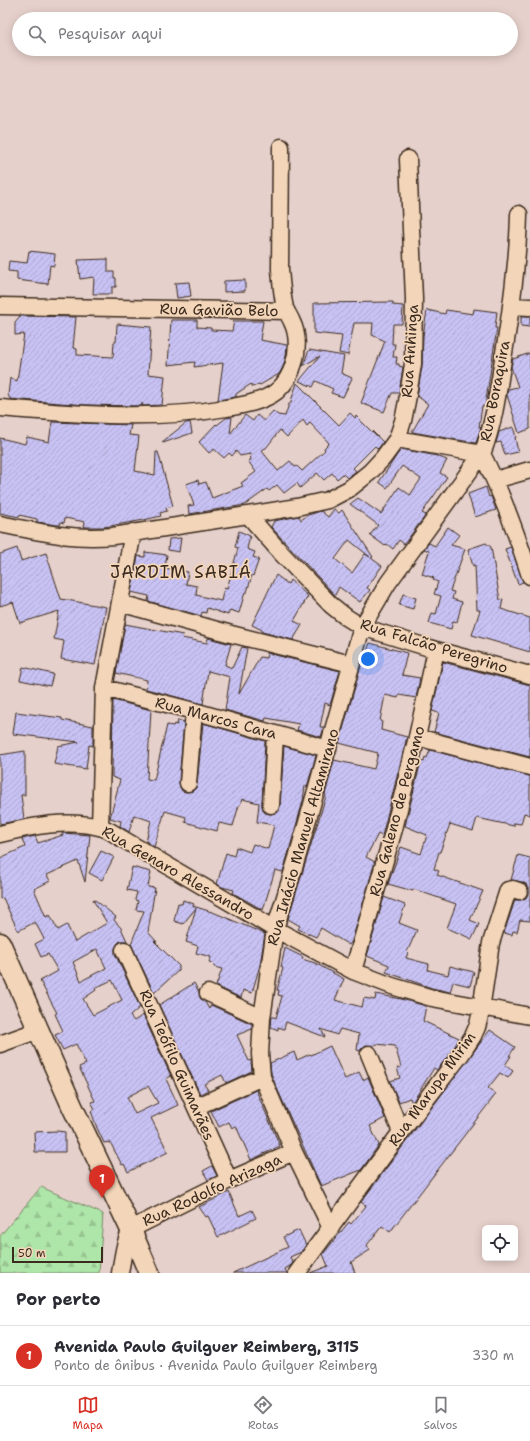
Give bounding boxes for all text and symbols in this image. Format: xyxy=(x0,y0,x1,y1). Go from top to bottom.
search box xyxy=(12,12,518,56)
icon: search xyxy=(26,23,48,45)
text: Pesquisar aqui xyxy=(58,24,162,44)
street label: Rua Gavião Belo xyxy=(159,299,279,321)
street label: Rua Anhinga xyxy=(397,303,423,398)
street label: Rua Boraquira xyxy=(475,338,515,443)
district label: JARDIM SABIÁ xyxy=(110,560,252,583)
street label: Rua Falcão Peregrino xyxy=(358,614,510,678)
your location xyxy=(358,649,378,669)
street label: Rua Marcos Cara xyxy=(153,692,280,744)
street label: Rua Galeno de Pergamo xyxy=(365,724,429,898)
street label: Rua Inácio Manuel Altamirano xyxy=(262,726,344,948)
street label: Rua Genaro Alessandro xyxy=(98,821,258,925)
street label: Rua Teófilo Guimarães xyxy=(135,986,219,1144)
street label: Rua Marupa Mirim xyxy=(384,1028,480,1150)
street label: Rua Rodolfo Arizaga xyxy=(139,1149,285,1231)
pin: 1 xyxy=(89,1165,115,1198)
map controls xyxy=(482,1225,518,1261)
button: locate xyxy=(482,1225,518,1261)
scale bar xyxy=(12,1245,103,1264)
text: 50 m xyxy=(18,1246,46,1261)
text: Por perto xyxy=(16,1288,101,1310)
text: Avenida Paulo Guilguer Reimberg, 3115 xyxy=(54,1337,359,1357)
text: 1 xyxy=(26,1347,32,1364)
text: 330 m xyxy=(472,1347,514,1364)
text: Ponto de ônibus · Avenida Paulo Guilguer Reimberg xyxy=(54,1357,378,1374)
tab: Mapa xyxy=(73,1394,103,1433)
tab: Rotas xyxy=(248,1394,279,1433)
tab: Salvos xyxy=(424,1394,457,1433)

